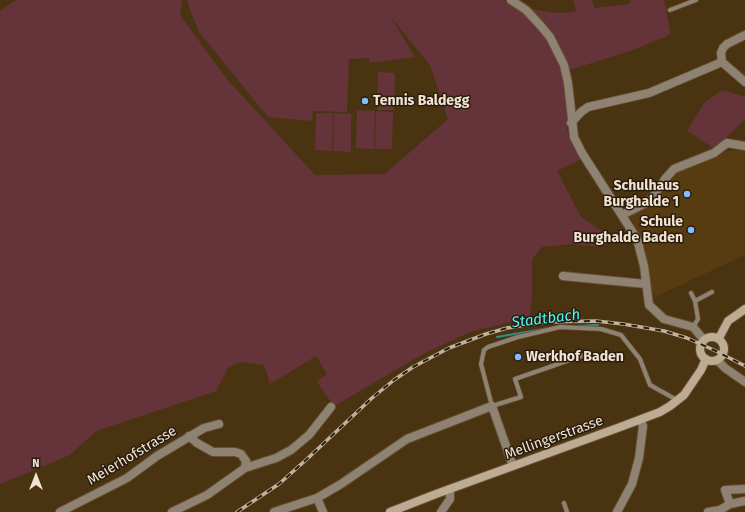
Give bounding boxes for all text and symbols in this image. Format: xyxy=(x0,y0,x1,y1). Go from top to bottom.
place label: Tennis Baldegg xyxy=(373,93,470,109)
marker: Tennis Baldegg xyxy=(360,96,370,106)
place label: Schulhaus Burghalde 1 xyxy=(604,178,679,210)
marker: Schulhaus Burghalde 1 xyxy=(682,189,692,199)
place label: Schule Burghalde Baden xyxy=(574,214,683,246)
marker: Schule Burghalde Baden xyxy=(686,225,696,235)
water label: Stadtbach xyxy=(511,306,581,332)
place label: Werkhof Baden xyxy=(526,349,624,365)
marker: Werkhof Baden xyxy=(513,352,523,362)
street label: Mellingerstrasse xyxy=(503,412,605,464)
street label: Meierhofstrasse xyxy=(84,423,180,489)
north arrow xyxy=(16,456,56,496)
text: N xyxy=(32,457,40,470)

